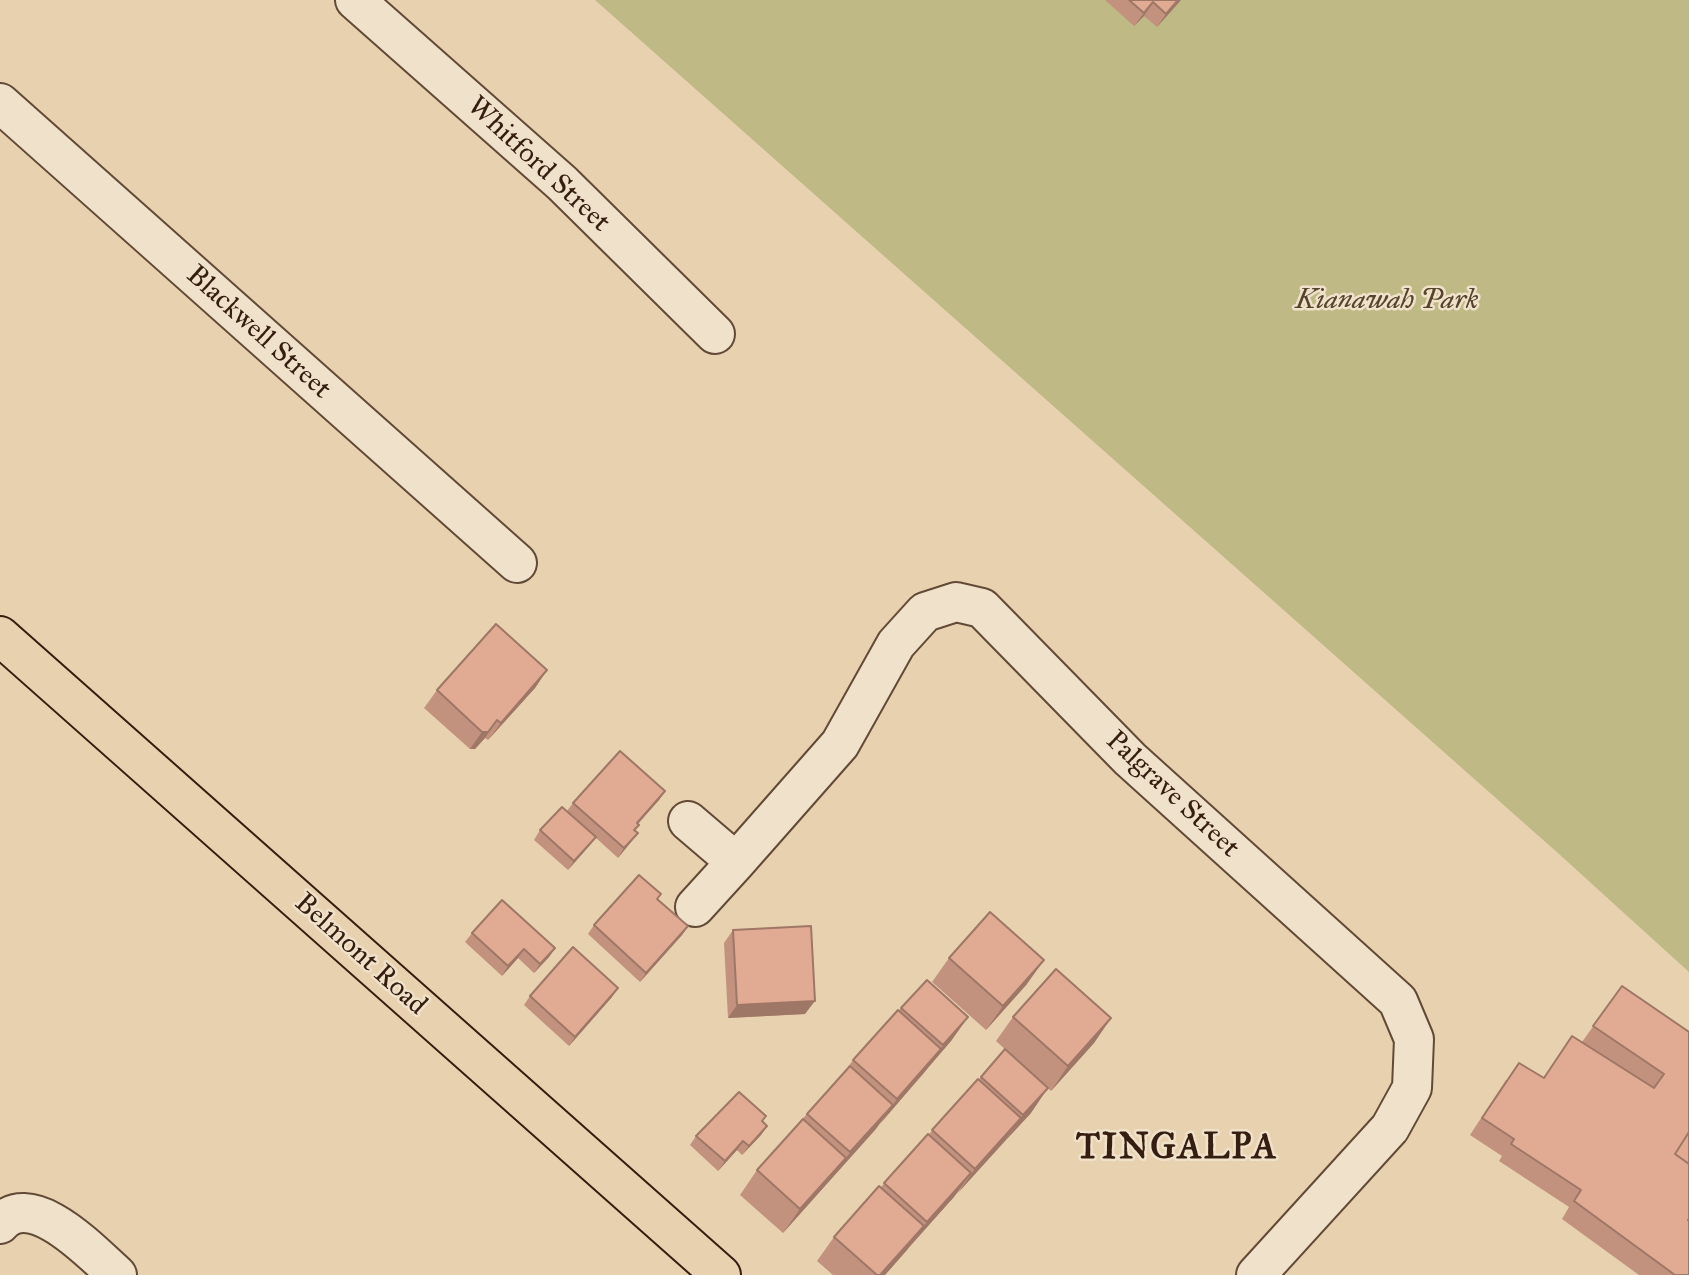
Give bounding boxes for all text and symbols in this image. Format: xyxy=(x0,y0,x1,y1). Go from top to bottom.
street label: Whitford Street xyxy=(460,90,616,240)
street label: Blackwell Street xyxy=(179,259,337,407)
park label: Kianawah Park xyxy=(1295,284,1479,318)
street label: Palgrave Street xyxy=(1098,725,1246,865)
street label: Belmont Road xyxy=(287,887,433,1023)
district label: TINGALPA xyxy=(1077,1128,1277,1170)

